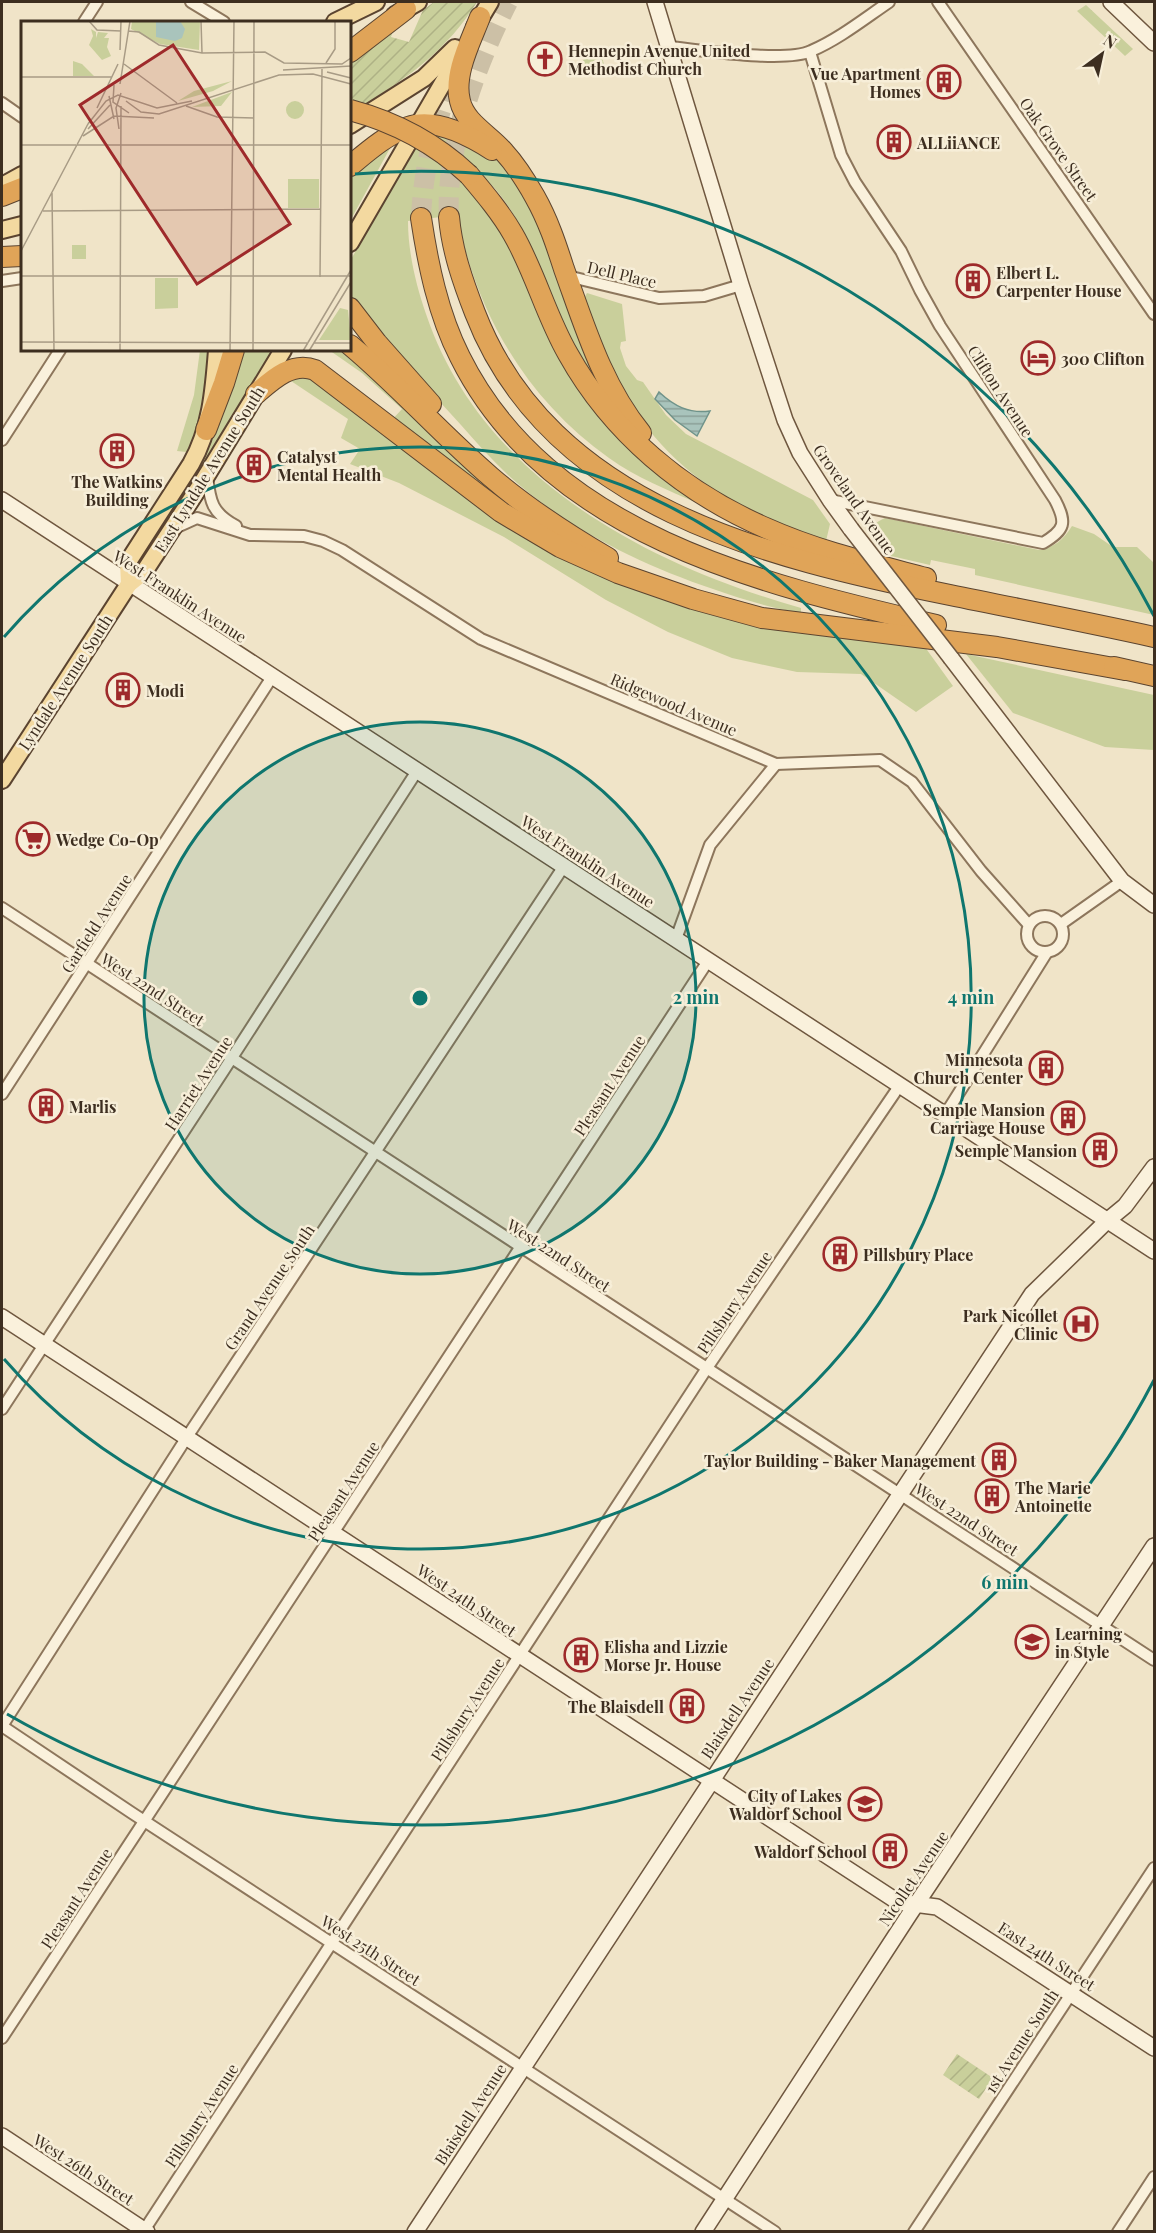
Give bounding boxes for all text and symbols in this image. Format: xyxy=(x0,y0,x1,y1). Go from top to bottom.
inset map xyxy=(21,21,351,351)
north arrow xyxy=(1072,24,1132,84)
text: N xyxy=(1100,29,1121,53)
place label: Hennepin Avenue United Methodist Church xyxy=(568,40,751,79)
church icon: Hennepin Avenue United Methodist Church xyxy=(527,41,563,77)
place label: Vue Apartment Homes xyxy=(809,63,921,102)
building icon: Vue Apartment Homes xyxy=(926,64,962,100)
street label: Oak Grove Street xyxy=(1015,93,1103,205)
building icon: ALLiiANCE xyxy=(876,124,912,160)
place label: ALLiiANCE xyxy=(916,132,1000,153)
street label: Dell Place xyxy=(585,256,659,292)
place label: Elbert L. Carpenter House xyxy=(996,262,1122,301)
building icon: Elbert L. Carpenter House xyxy=(955,263,991,299)
hotel icon: 300 Clifton xyxy=(1020,340,1056,376)
street label: Clifton Avenue xyxy=(963,341,1039,441)
place label: 300 Clifton xyxy=(1061,348,1145,369)
street label: East Lyndale Avenue South xyxy=(149,381,269,556)
building icon: The Watkins Building xyxy=(99,433,135,469)
street label: Groveland Avenue xyxy=(809,440,901,558)
place label: Catalyst Mental Health xyxy=(277,446,381,485)
building icon: Catalyst Mental Health xyxy=(236,447,272,483)
place label: The Watkins Building xyxy=(71,471,163,510)
street label: West Franklin Avenue xyxy=(108,544,251,647)
street label: Lyndale Avenue South xyxy=(13,610,117,754)
street label: Ridgewood Avenue xyxy=(607,668,741,740)
building icon: Modi xyxy=(105,672,141,708)
place label: Modi xyxy=(146,680,184,701)
street label: West Franklin Avenue xyxy=(516,809,659,912)
supermarket icon: Wedge Co-Op xyxy=(15,821,51,857)
place label: Wedge Co-Op xyxy=(55,829,159,850)
street label: Garfield Avenue xyxy=(56,869,136,977)
street label: West 22nd Street xyxy=(96,947,209,1030)
text: 2 min xyxy=(673,985,719,1009)
text: 4 min xyxy=(948,985,994,1009)
centre of rings xyxy=(410,988,430,1008)
street label: Pleasant Avenue xyxy=(569,1031,649,1139)
street label: Harriet Avenue xyxy=(160,1032,236,1134)
place label: Minnesota Church Center xyxy=(914,1049,1024,1088)
building icon: Minnesota Church Center xyxy=(1028,1050,1064,1086)
building icon: Marlis xyxy=(28,1088,64,1124)
place label: Marlis xyxy=(69,1096,117,1117)
place label: Semple Mansion Carriage House xyxy=(923,1099,1045,1138)
building icon: Semple Mansion Carriage House xyxy=(1050,1100,1086,1136)
building icon: Semple Mansion xyxy=(1082,1132,1118,1168)
place label: Semple Mansion xyxy=(955,1140,1077,1161)
street label: West 22nd Street xyxy=(502,1213,615,1296)
street label: Grand Avenue South xyxy=(219,1220,319,1354)
building icon: Pillsbury Place xyxy=(822,1236,858,1272)
place label: Pillsbury Place xyxy=(863,1244,973,1265)
street label: Pillsbury Avenue xyxy=(692,1247,776,1357)
place label: Park Nicollet Clinic xyxy=(963,1305,1058,1344)
hospital icon: Park Nicollet Clinic xyxy=(1063,1306,1099,1342)
street label: Pleasant Avenue xyxy=(303,1437,383,1545)
building icon: Taylor Building - Baker Management xyxy=(981,1442,1017,1478)
place label: Taylor Building - Baker Management xyxy=(704,1450,976,1471)
street label: West 22nd Street xyxy=(910,1477,1023,1560)
place label: The Marie Antoinette xyxy=(1014,1477,1092,1516)
building icon: The Marie Antoinette xyxy=(974,1478,1010,1514)
street label: West 24th Street xyxy=(412,1558,521,1641)
text: 6 min xyxy=(981,1570,1029,1594)
place label: Learning in Style xyxy=(1055,1623,1122,1662)
school or university icon: Learning in Style xyxy=(1014,1624,1050,1660)
place label: Elisha and Lizzie Morse Jr. House xyxy=(604,1636,728,1675)
building icon: Elisha and Lizzie Morse Jr. House xyxy=(563,1637,599,1673)
street label: Pillsbury Avenue xyxy=(426,1653,508,1765)
street label: Blaisdell Avenue xyxy=(696,1654,778,1762)
building icon: The Blaisdell xyxy=(669,1688,705,1724)
place label: The Blaisdell xyxy=(568,1696,664,1717)
place label: City of Lakes Waldorf School xyxy=(728,1785,842,1824)
school or university icon: City of Lakes Waldorf School xyxy=(847,1786,883,1822)
street label: Nicollet Avenue xyxy=(873,1826,953,1930)
building icon: Waldorf School xyxy=(872,1833,908,1869)
place label: Waldorf School xyxy=(753,1841,867,1862)
street label: Pleasant Avenue xyxy=(36,1844,116,1952)
street label: West 25th Street xyxy=(317,1910,425,1990)
street label: East 24th Street xyxy=(994,1917,1100,1995)
street label: 1st Avenue South xyxy=(979,1984,1063,2097)
street label: Pillsbury Avenue xyxy=(160,2059,242,2171)
street label: Blaisdell Avenue xyxy=(429,2059,511,2169)
street label: West 26th Street xyxy=(29,2128,139,2210)

